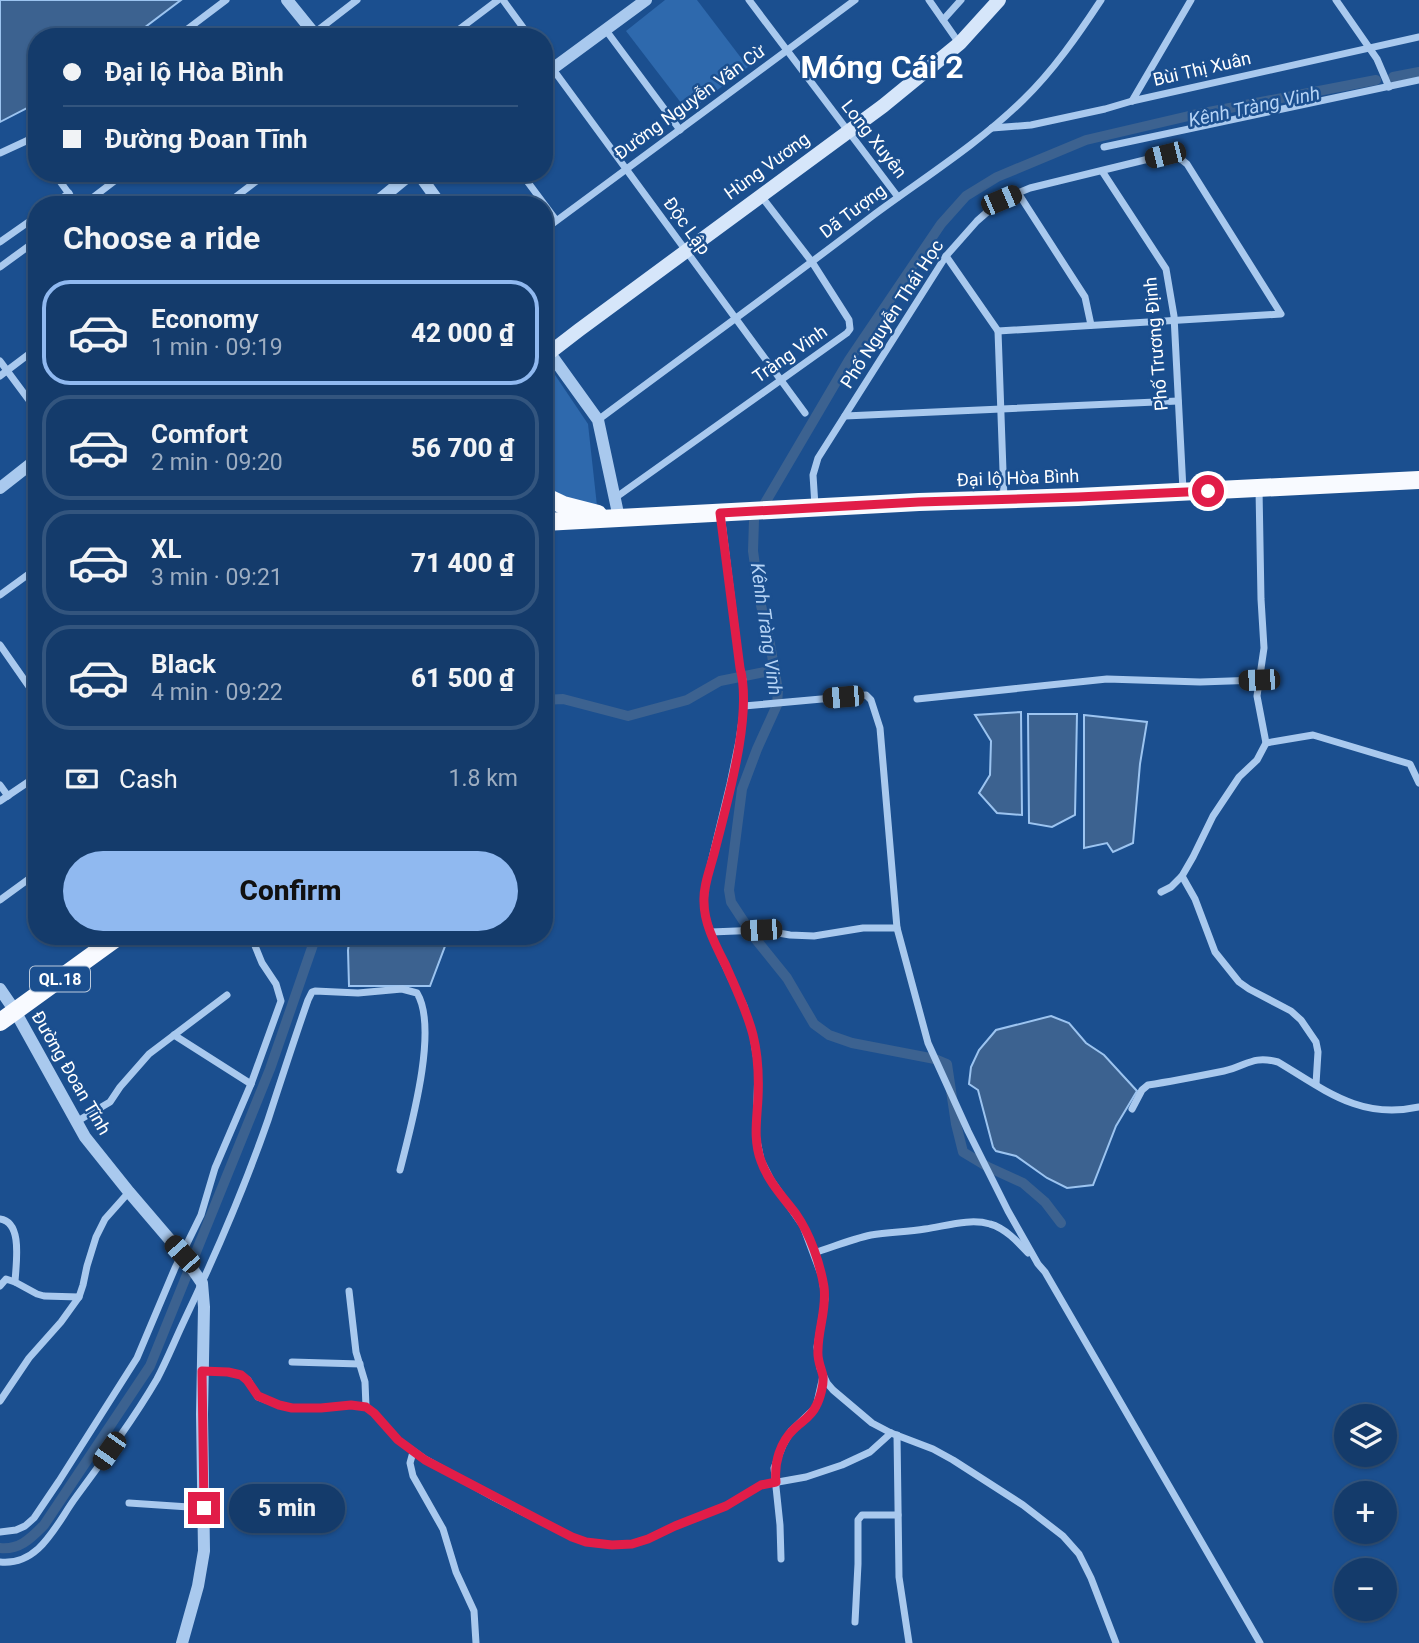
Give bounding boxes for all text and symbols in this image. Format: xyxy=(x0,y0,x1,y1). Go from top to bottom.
street label: Đường Nguyễn Văn Cừ xyxy=(610,39,770,163)
street label: Bùi Thị Xuân xyxy=(1151,47,1253,90)
district label: Móng Cái 2 xyxy=(800,48,964,86)
text: Đại lộ Hòa Bình xyxy=(105,57,284,87)
water label: Kênh Tràng Vinh xyxy=(1186,81,1322,132)
street label: Long Xuyên xyxy=(837,95,911,182)
text: Đường Đoan Tĩnh xyxy=(105,124,308,154)
street label: Hùng Vương xyxy=(720,128,813,203)
car xyxy=(1143,140,1188,170)
street label: Dã Tượng xyxy=(816,179,890,242)
car xyxy=(978,182,1025,218)
street label: Độc Lập xyxy=(660,193,715,259)
text: Choose a ride xyxy=(63,219,260,257)
street label: Phố Nguyễn Thái Học xyxy=(836,236,947,392)
street label: Phố Trương Định xyxy=(1139,276,1172,412)
icon: car xyxy=(67,301,130,364)
text: Economy xyxy=(151,304,258,334)
text: 42 000 ₫ xyxy=(411,318,514,348)
street label: Tràng Vinh xyxy=(749,320,831,387)
text: 1 min · 09:19 xyxy=(151,334,283,361)
icon: car xyxy=(67,416,130,479)
text: Comfort xyxy=(151,419,248,449)
text: 56 700 ₫ xyxy=(411,433,514,463)
text: 2 min · 09:20 xyxy=(151,449,283,476)
street label: Đại lộ Hòa Bình xyxy=(956,465,1080,490)
route start xyxy=(1192,475,1224,507)
icon: car xyxy=(67,531,130,594)
text: XL xyxy=(151,534,182,564)
text: 71 400 ₫ xyxy=(411,548,514,578)
water label: Kênh Tràng Vinh xyxy=(746,561,787,697)
text: 3 min · 09:21 xyxy=(151,564,283,591)
icon: car xyxy=(67,646,130,709)
text: Black xyxy=(151,649,216,679)
text: 61 500 ₫ xyxy=(411,663,514,693)
car xyxy=(1238,669,1281,691)
text: 4 min · 09:22 xyxy=(151,679,283,706)
car xyxy=(822,685,865,709)
icon: cash xyxy=(63,760,101,798)
text: Cash xyxy=(119,764,178,794)
text: 1.8 km xyxy=(449,765,518,792)
button: Confirm xyxy=(63,851,518,931)
car xyxy=(740,918,783,942)
road number: QL.18 xyxy=(30,967,90,992)
street label: Đường Đoan Tĩnh xyxy=(28,1007,115,1138)
car xyxy=(161,1231,204,1277)
map controls xyxy=(1334,1404,1397,1621)
button: layers xyxy=(1334,1404,1397,1467)
car xyxy=(89,1428,130,1474)
button: + xyxy=(1334,1481,1397,1544)
callout: 5 min xyxy=(228,1484,344,1532)
route end xyxy=(188,1492,220,1524)
text: 5 min xyxy=(258,1495,316,1522)
button: − xyxy=(1334,1558,1397,1621)

